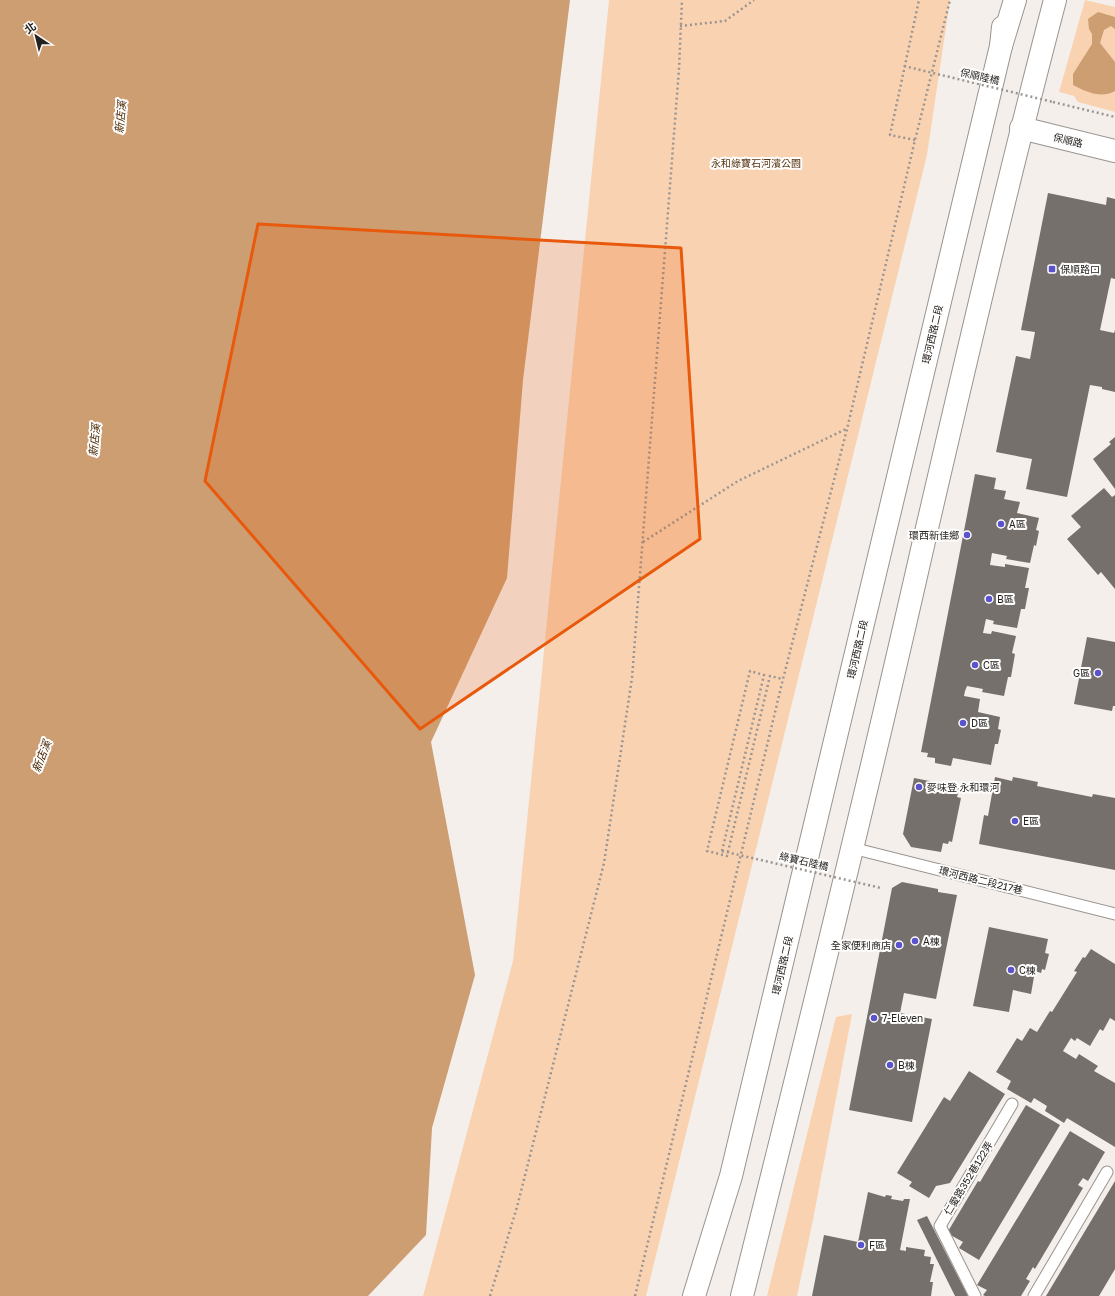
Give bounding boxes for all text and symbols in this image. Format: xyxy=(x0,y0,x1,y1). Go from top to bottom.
north arrow xyxy=(16,16,56,56)
text: 北 xyxy=(22,19,38,36)
street label: 保順陸橋 xyxy=(959,66,1001,86)
water label: 新店溪 xyxy=(112,98,128,134)
street label: 保順路 xyxy=(1052,131,1084,149)
park label: 永和綠寶石河濱公園 xyxy=(711,157,801,169)
place label: 保順路口 xyxy=(1060,263,1100,275)
marker: 保順路口 xyxy=(1047,264,1057,274)
street label: 環河西路二段 xyxy=(919,303,945,365)
water label: 新店溪 xyxy=(86,421,102,457)
place label: A區 xyxy=(1009,518,1026,530)
marker: A區 xyxy=(996,519,1006,529)
place label: 環西新佳鄉 xyxy=(909,529,959,541)
marker: 環西新佳鄉 xyxy=(962,530,972,540)
place label: B區 xyxy=(997,593,1014,605)
marker: B區 xyxy=(984,594,994,604)
street label: 環河西路二段 xyxy=(844,618,870,680)
place label: C區 xyxy=(983,659,1000,671)
marker: C區 xyxy=(970,660,980,670)
place label: G區 xyxy=(1073,667,1090,679)
marker: G區 xyxy=(1093,668,1103,678)
place label: D區 xyxy=(971,717,988,729)
marker: D區 xyxy=(958,718,968,728)
water label: 新店溪 xyxy=(29,736,54,774)
place label: 麥味登 永和環河 xyxy=(927,781,1000,793)
marker: 麥味登 永和環河 xyxy=(914,782,924,792)
place label: E區 xyxy=(1023,815,1039,827)
marker: E區 xyxy=(1010,816,1020,826)
street label: 綠寶石陸橋 xyxy=(778,850,830,872)
street label: 環河西路二段217巷 xyxy=(938,864,1024,896)
street label: 環河西路二段 xyxy=(769,934,795,996)
place label: A棟 xyxy=(923,935,940,947)
marker: A棟 xyxy=(910,936,920,946)
place label: 全家便利商店 xyxy=(831,939,891,951)
marker: 全家便利商店 xyxy=(894,940,904,950)
place label: C棟 xyxy=(1019,964,1036,976)
marker: C棟 xyxy=(1006,965,1016,975)
place label: 7-Eleven xyxy=(882,1012,923,1024)
marker: 7-Eleven xyxy=(869,1013,879,1023)
place label: B棟 xyxy=(898,1059,915,1071)
marker: B棟 xyxy=(885,1060,895,1070)
street label: 仁愛路352巷122弄 xyxy=(941,1139,995,1217)
place label: F區 xyxy=(869,1239,885,1251)
marker: F區 xyxy=(856,1240,866,1250)

